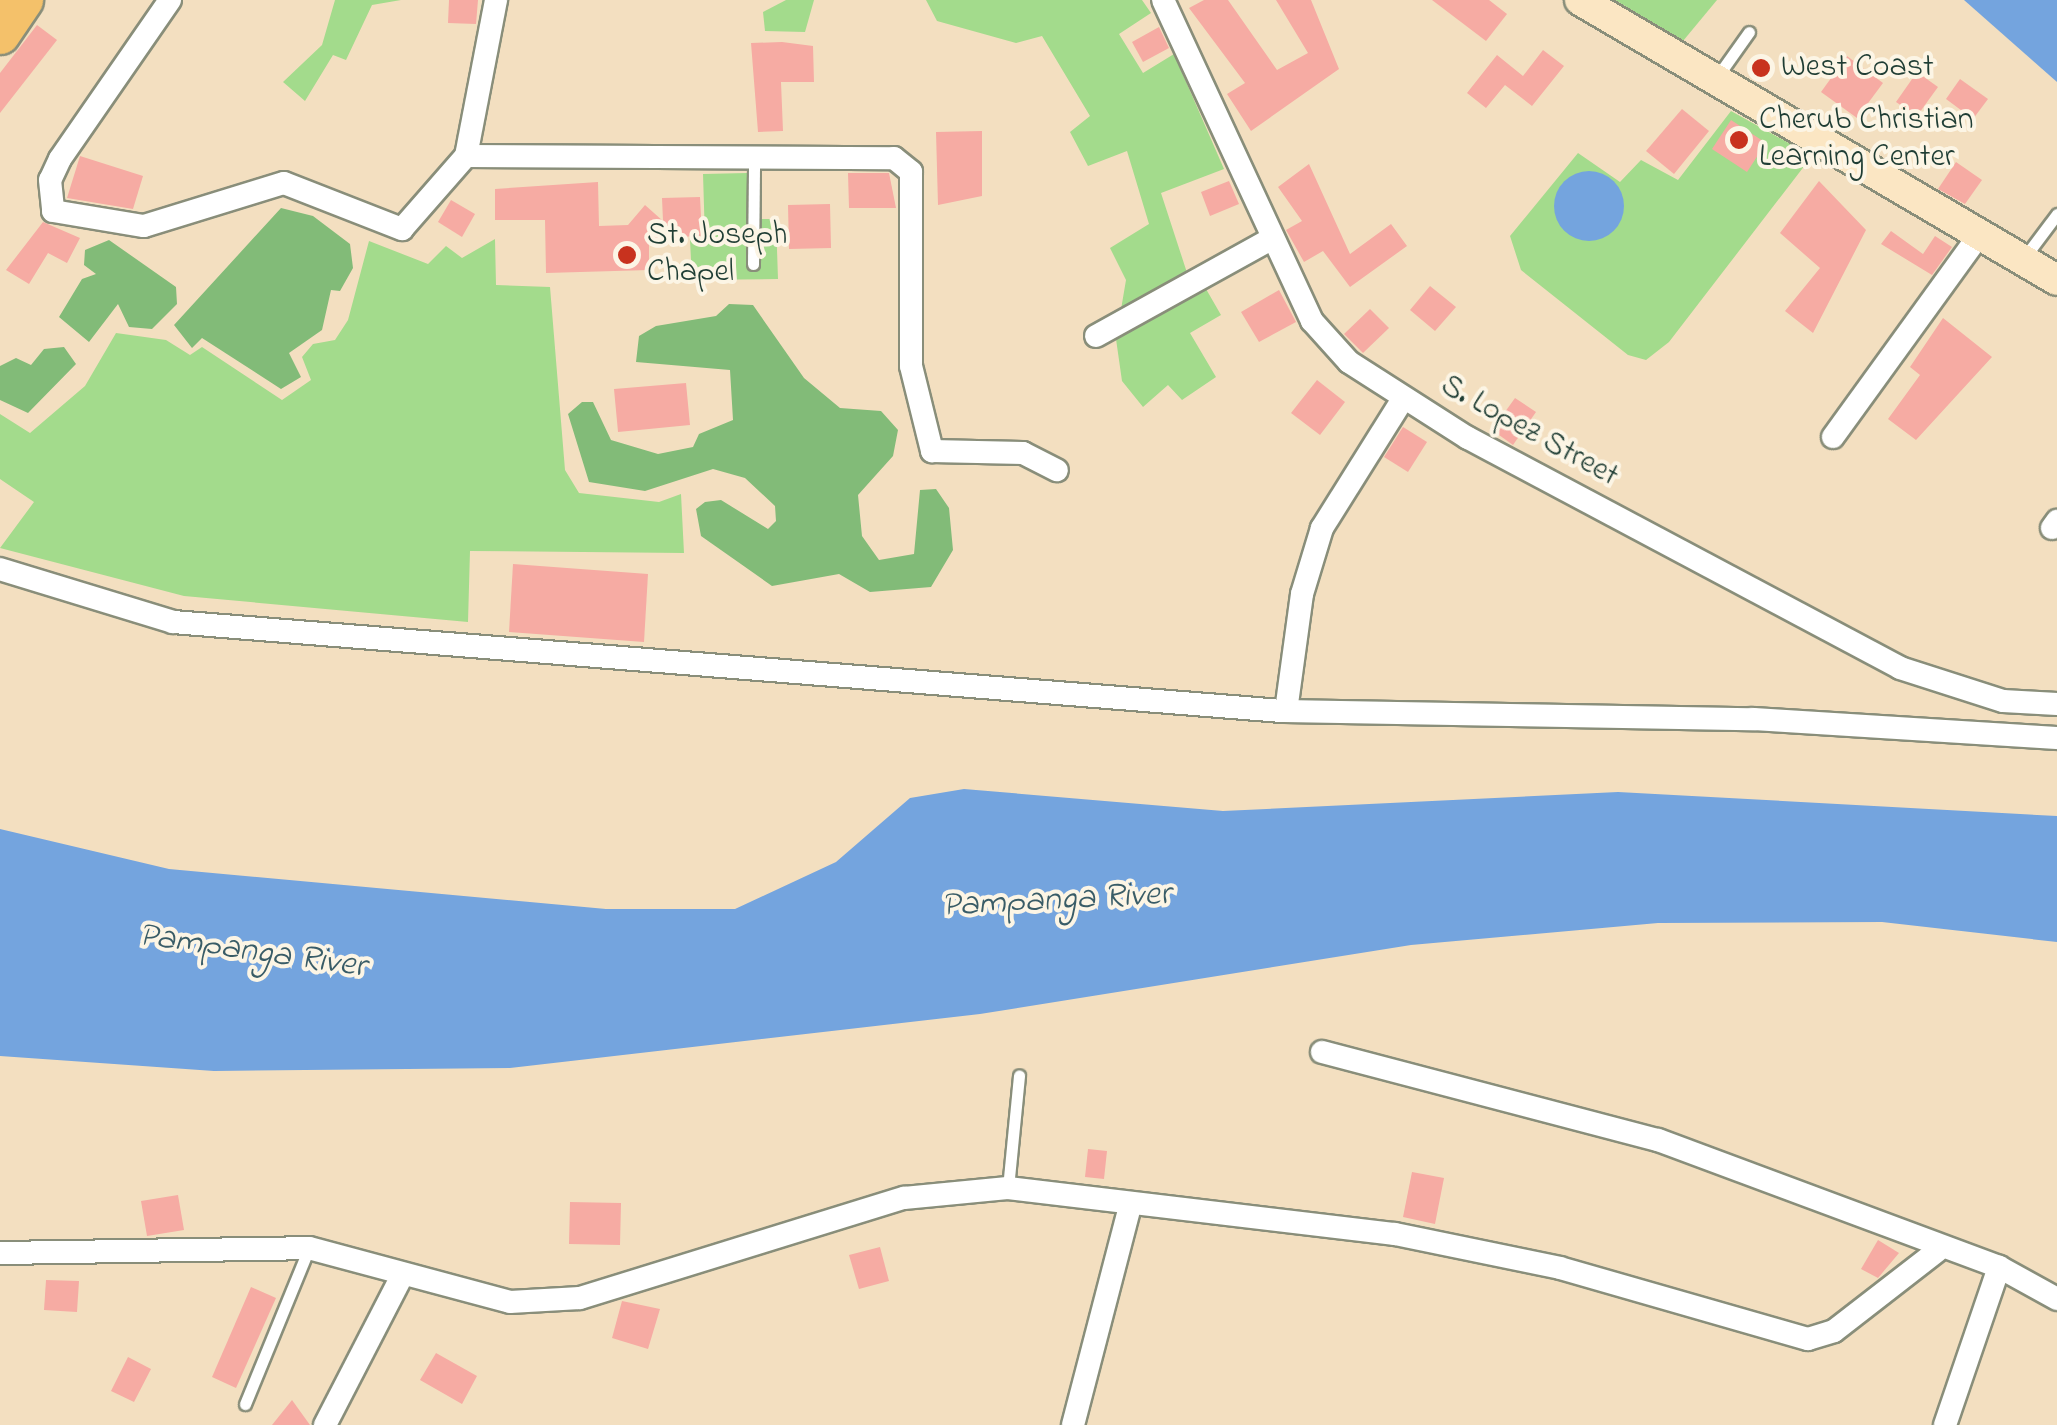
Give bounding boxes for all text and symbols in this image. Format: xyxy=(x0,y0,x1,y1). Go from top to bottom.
place label: West Coast xyxy=(1781,49,1934,87)
marker: West Coast xyxy=(1750,57,1772,79)
place label: Cherub Christian Learning Center xyxy=(1759,103,1973,178)
marker: Cherub Christian Learning Center xyxy=(1728,129,1750,151)
place label: St. Joseph Chapel xyxy=(647,218,787,293)
marker: St. Joseph Chapel xyxy=(616,244,638,266)
street label: S. Lopez Street xyxy=(1433,367,1625,497)
water label: Pampanga River xyxy=(940,874,1172,928)
water label: Pampanga River xyxy=(135,915,369,989)

